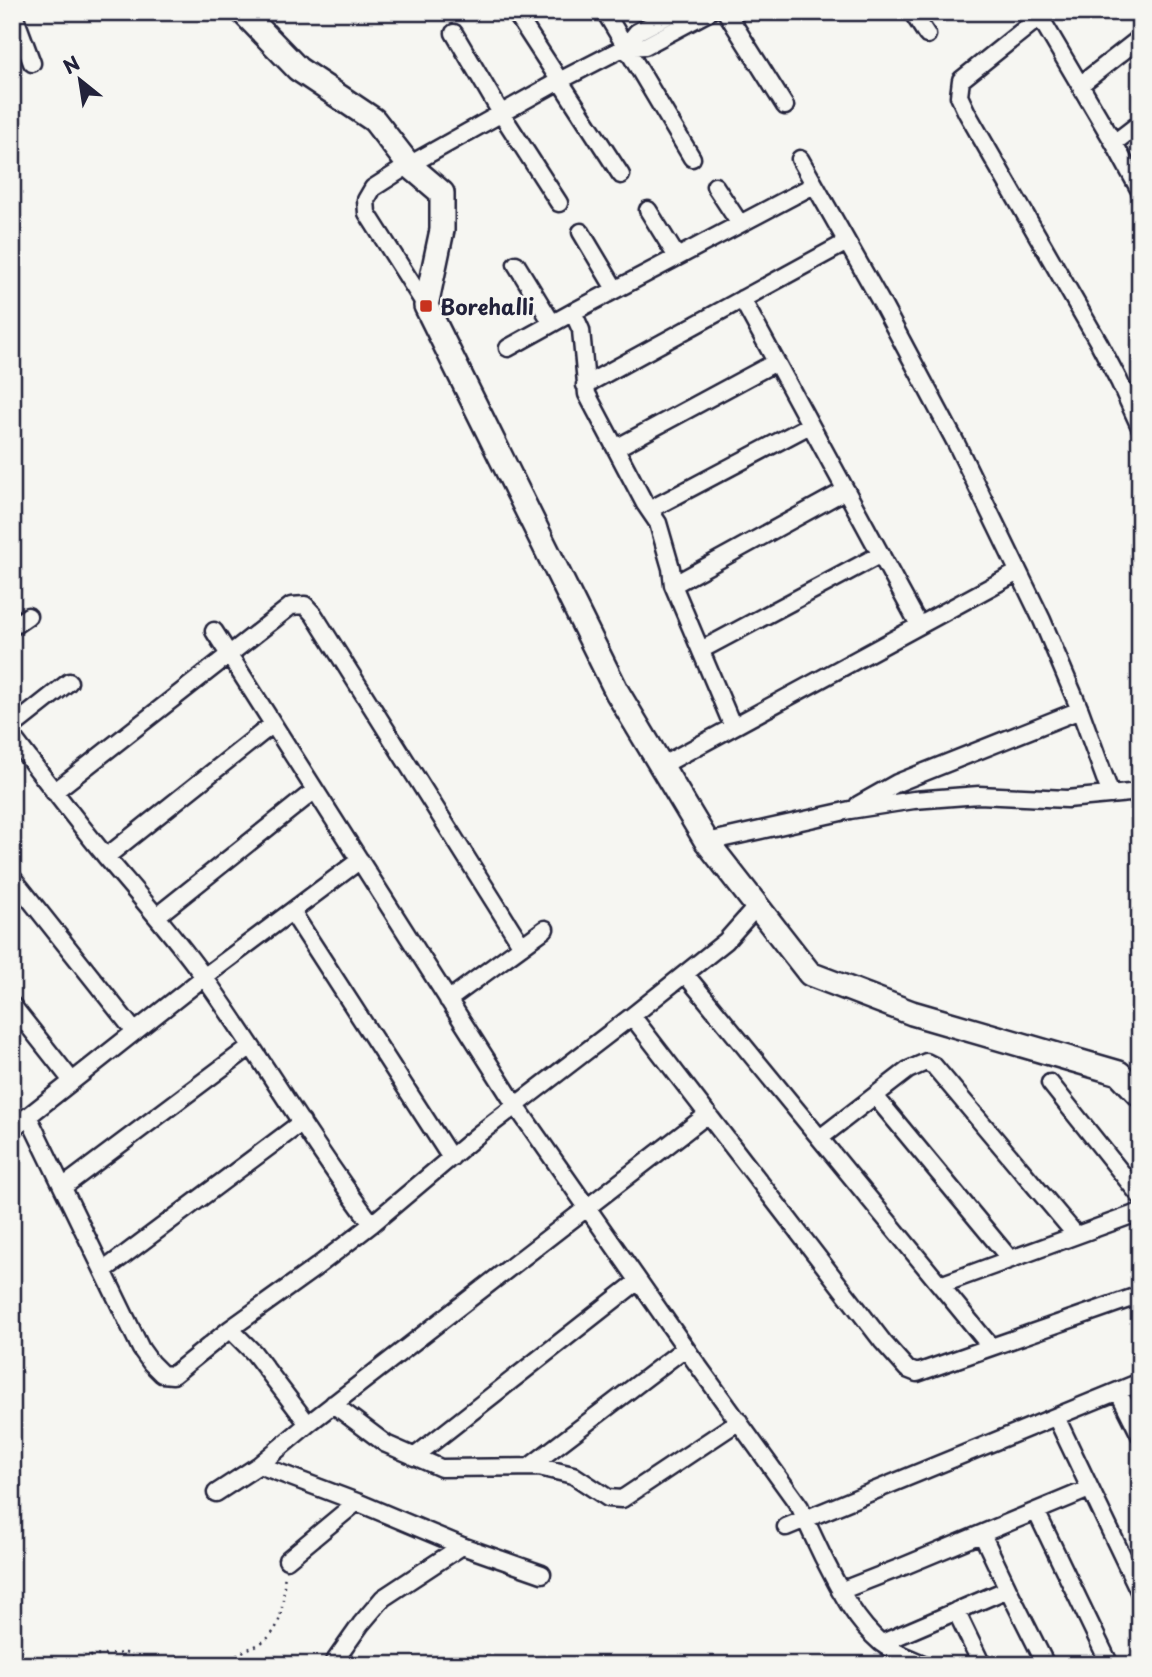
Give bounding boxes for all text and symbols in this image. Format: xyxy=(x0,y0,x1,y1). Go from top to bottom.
north arrow xyxy=(46,46,116,116)
text: N xyxy=(57,49,85,80)
place label: Borehalli xyxy=(440,290,534,322)
marker: Borehalli xyxy=(418,298,434,314)

